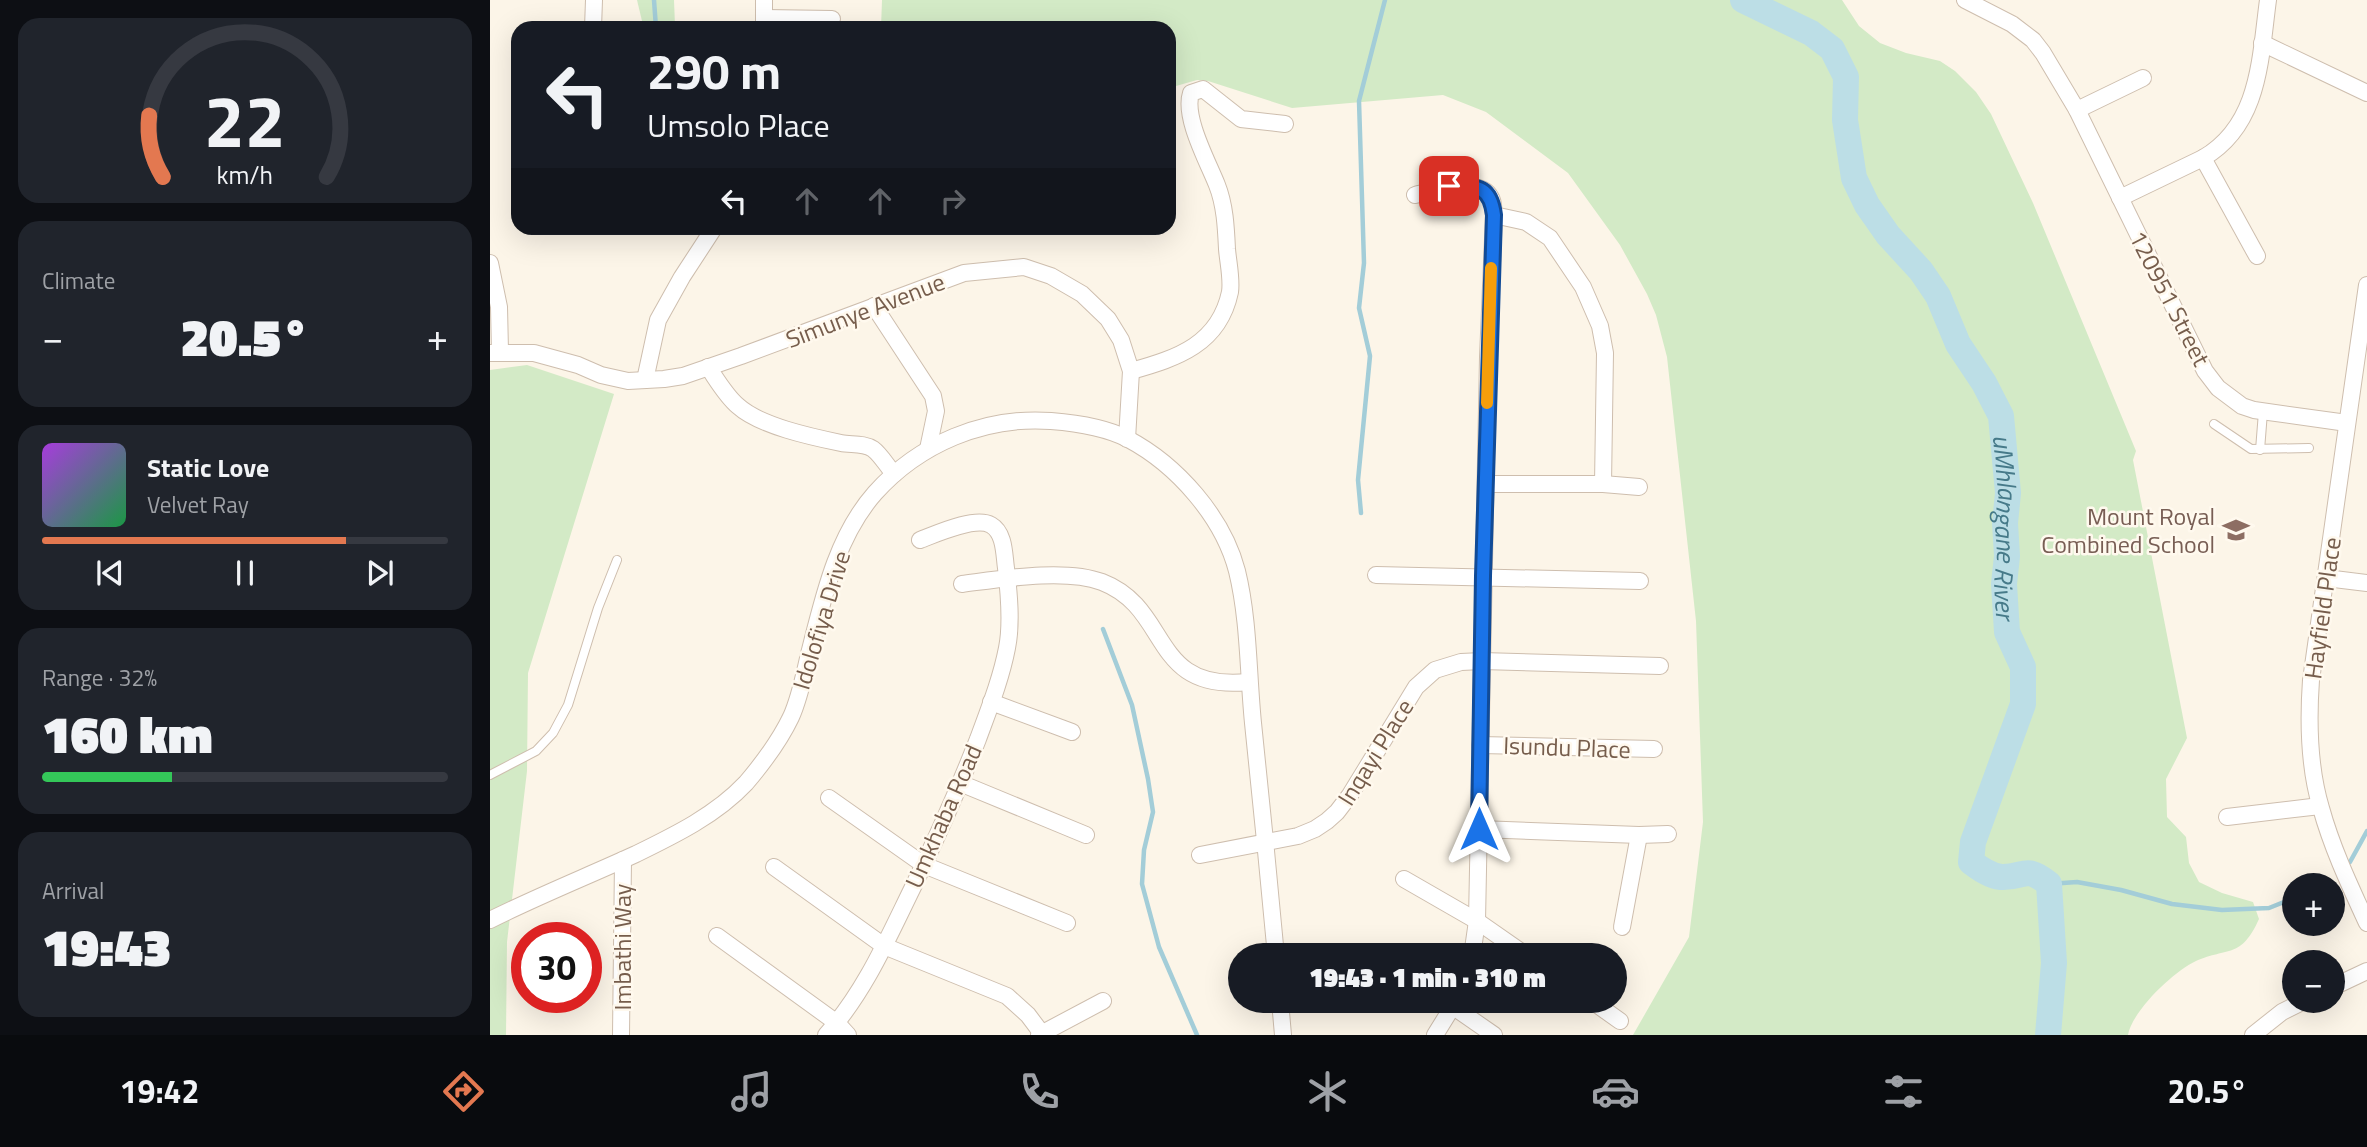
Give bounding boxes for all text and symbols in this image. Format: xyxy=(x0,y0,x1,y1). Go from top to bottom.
text: 290 m xyxy=(647,33,781,108)
icon: left xyxy=(532,49,623,140)
text: 22 xyxy=(204,65,286,175)
text: Umsolo Place xyxy=(647,101,830,149)
text: km/h xyxy=(217,156,273,194)
pin xyxy=(1419,156,1479,216)
icon: arrive xyxy=(1430,167,1468,205)
icon: left xyxy=(715,182,753,220)
icon: ahead xyxy=(788,182,826,220)
icon: ahead xyxy=(861,182,899,220)
icon: right xyxy=(934,182,972,220)
street label: 120951 Street xyxy=(2120,224,2220,373)
text: Climate xyxy=(42,263,115,298)
street label: Simunye Avenue xyxy=(780,263,950,357)
text: 20.5° xyxy=(180,297,310,376)
text: − xyxy=(42,308,63,366)
text: + xyxy=(427,308,448,366)
water label: uMhlangane River xyxy=(1983,433,2028,623)
text: Static Love xyxy=(147,448,269,487)
text: Velvet Ray xyxy=(147,487,249,522)
place label: Mount Royal Combined School xyxy=(2041,498,2215,562)
school or university icon: Mount Royal Combined School xyxy=(2221,515,2251,545)
street label: Hayfield Place xyxy=(2294,535,2350,681)
street label: Idolofiya Drive xyxy=(783,546,859,694)
icon: previous xyxy=(91,554,129,592)
icon: pause xyxy=(226,554,264,592)
icon: next xyxy=(361,554,399,592)
text: Range · 32% xyxy=(42,660,157,695)
street label: Inqayi Place xyxy=(1328,692,1422,812)
text: 160 km xyxy=(42,694,213,773)
street label: Isundu Place xyxy=(1503,727,1631,767)
street label: Umkhaba Road xyxy=(895,738,991,894)
position arrow xyxy=(1442,792,1516,866)
text: Arrival xyxy=(42,873,104,908)
map controls xyxy=(2282,873,2345,1013)
button: + xyxy=(2282,873,2345,936)
street label: Imbathi Way xyxy=(604,883,640,1010)
text: 19:43 xyxy=(42,907,171,986)
speed limit sign: 30 xyxy=(511,922,602,1013)
button: − xyxy=(2282,950,2345,1013)
text: 19:43 · 1 min · 310 m xyxy=(1309,958,1546,997)
text: 19:42 xyxy=(120,1067,199,1115)
icon: directions xyxy=(439,1067,488,1116)
icon: music xyxy=(727,1067,776,1116)
icon: phone xyxy=(1015,1067,1064,1116)
icon: climate xyxy=(1303,1067,1352,1116)
icon: car xyxy=(1591,1067,1640,1116)
icon: filters xyxy=(1879,1067,1928,1116)
text: 20.5° xyxy=(2168,1067,2247,1115)

